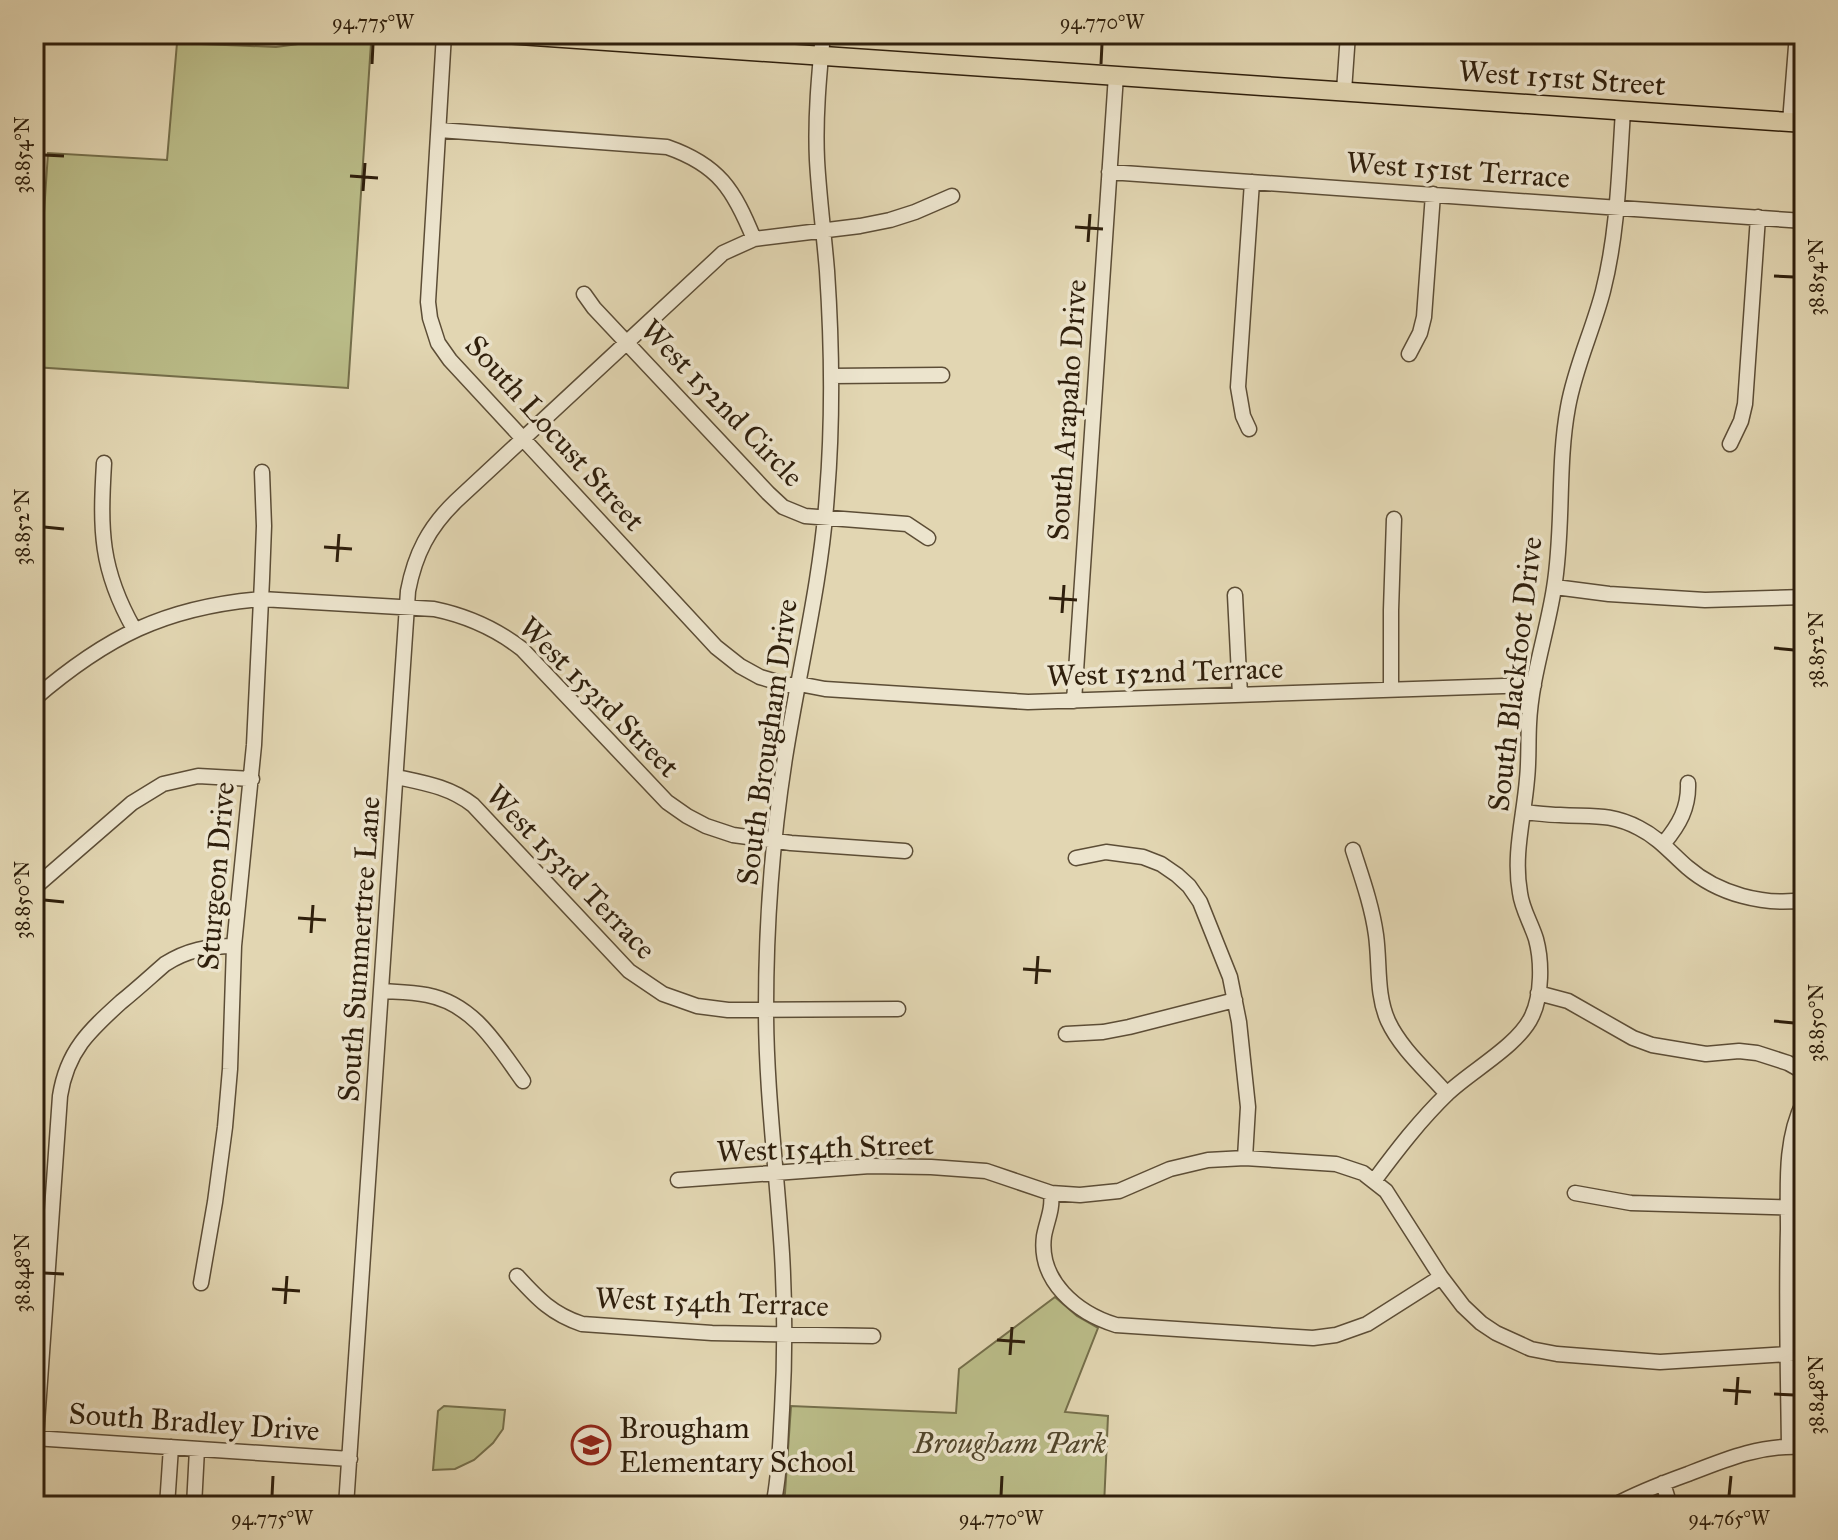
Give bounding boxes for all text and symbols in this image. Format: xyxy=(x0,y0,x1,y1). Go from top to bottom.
text: 94.775°W xyxy=(332,10,415,34)
text: 94.770°W xyxy=(1060,10,1145,34)
street label: West 151st Street xyxy=(1457,53,1667,103)
text: 38.854°N xyxy=(10,116,34,194)
street label: West 151st Terrace xyxy=(1345,144,1571,196)
text: 38.854°N xyxy=(1804,238,1828,316)
street label: South Arapaho Drive xyxy=(1040,278,1094,542)
street label: West 152nd Circle xyxy=(633,312,811,494)
street label: South Locust Street xyxy=(458,328,653,539)
text: 38.852°N xyxy=(10,489,34,565)
street label: South Blackfoot Drive xyxy=(1480,535,1550,813)
street label: South Brougham Drive xyxy=(729,596,805,888)
street label: West 153rd Street xyxy=(511,609,687,785)
text: 38.852°N xyxy=(1804,612,1828,688)
street label: West 152nd Terrace xyxy=(1046,650,1284,694)
street label: West 153rd Terrace xyxy=(479,777,663,967)
street label: Sturgeon Drive xyxy=(190,780,242,972)
street label: South Summertree Lane xyxy=(330,795,388,1103)
text: 38.850°N xyxy=(10,861,34,939)
text: 38.850°N xyxy=(1804,984,1828,1062)
street label: West 154th Street xyxy=(716,1126,935,1170)
text: 38.848°N xyxy=(10,1233,34,1313)
street label: West 154th Terrace xyxy=(594,1280,830,1324)
text: 38.848°N xyxy=(1804,1355,1828,1435)
street label: South Bradley Drive xyxy=(67,1395,321,1449)
place label: Brougham Elementary School xyxy=(619,1410,856,1480)
school or university icon: Brougham Elementary School xyxy=(570,1424,612,1466)
park label: Brougham Park xyxy=(912,1425,1106,1461)
text: 94.775°W xyxy=(231,1506,314,1530)
text: 94.770°W xyxy=(959,1506,1044,1530)
text: 94.765°W xyxy=(1688,1506,1771,1530)

